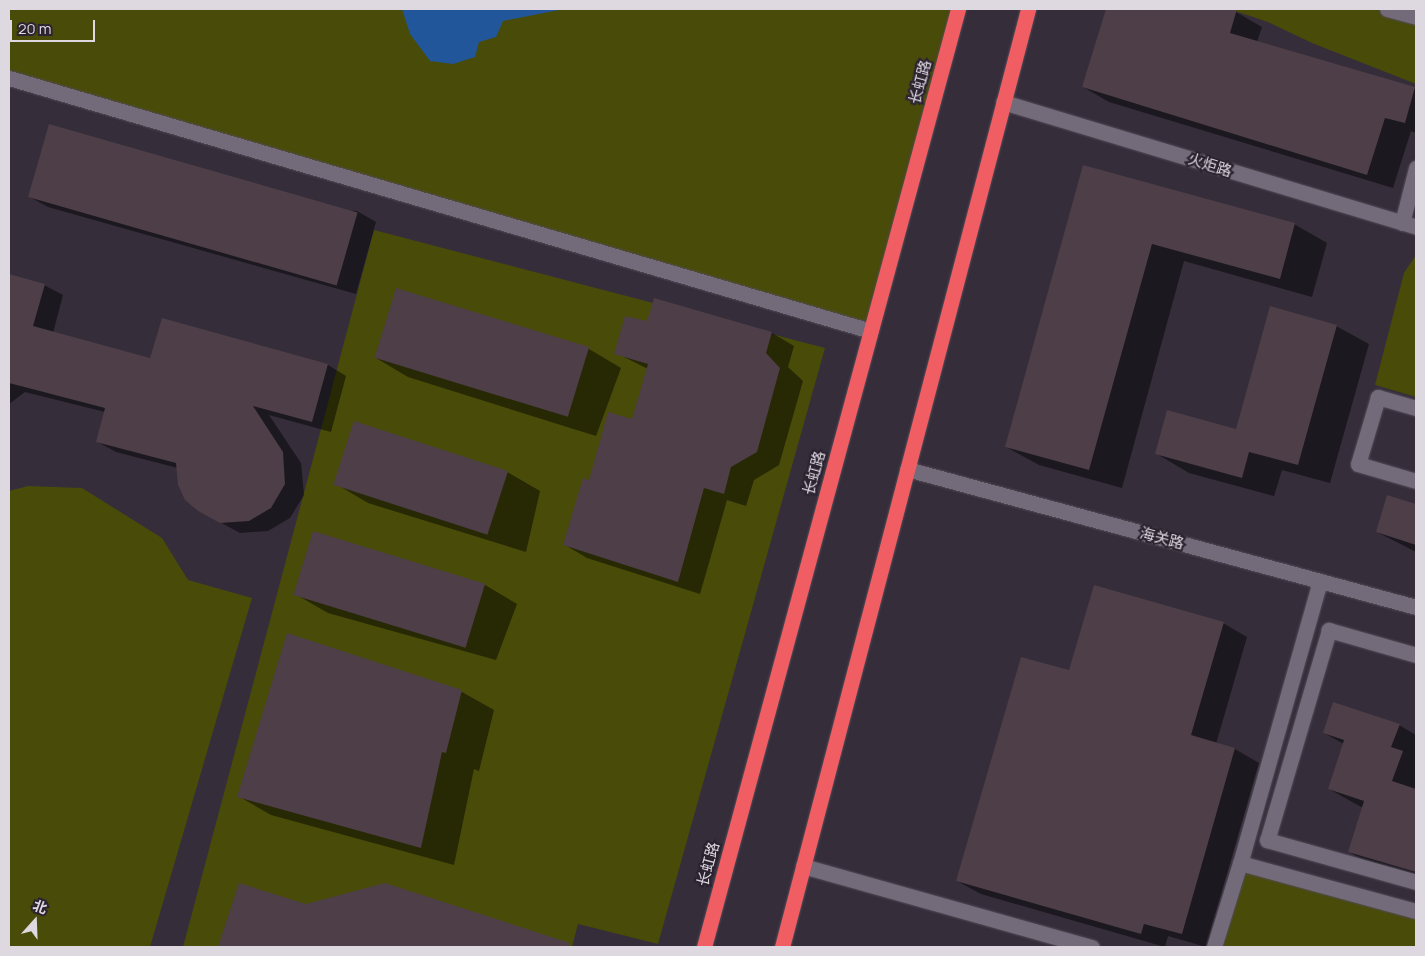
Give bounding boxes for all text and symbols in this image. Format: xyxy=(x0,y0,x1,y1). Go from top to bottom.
scale bar xyxy=(12,10,98,42)
text: 20 m xyxy=(18,18,51,39)
street label: 长虹路 xyxy=(905,58,935,106)
street label: 火炬路 xyxy=(1186,150,1234,180)
street label: 长虹路 xyxy=(799,449,829,497)
street label: 海关路 xyxy=(1138,523,1186,553)
street label: 长虹路 xyxy=(693,840,723,888)
text: 北 xyxy=(30,895,50,918)
north arrow xyxy=(10,896,60,946)

